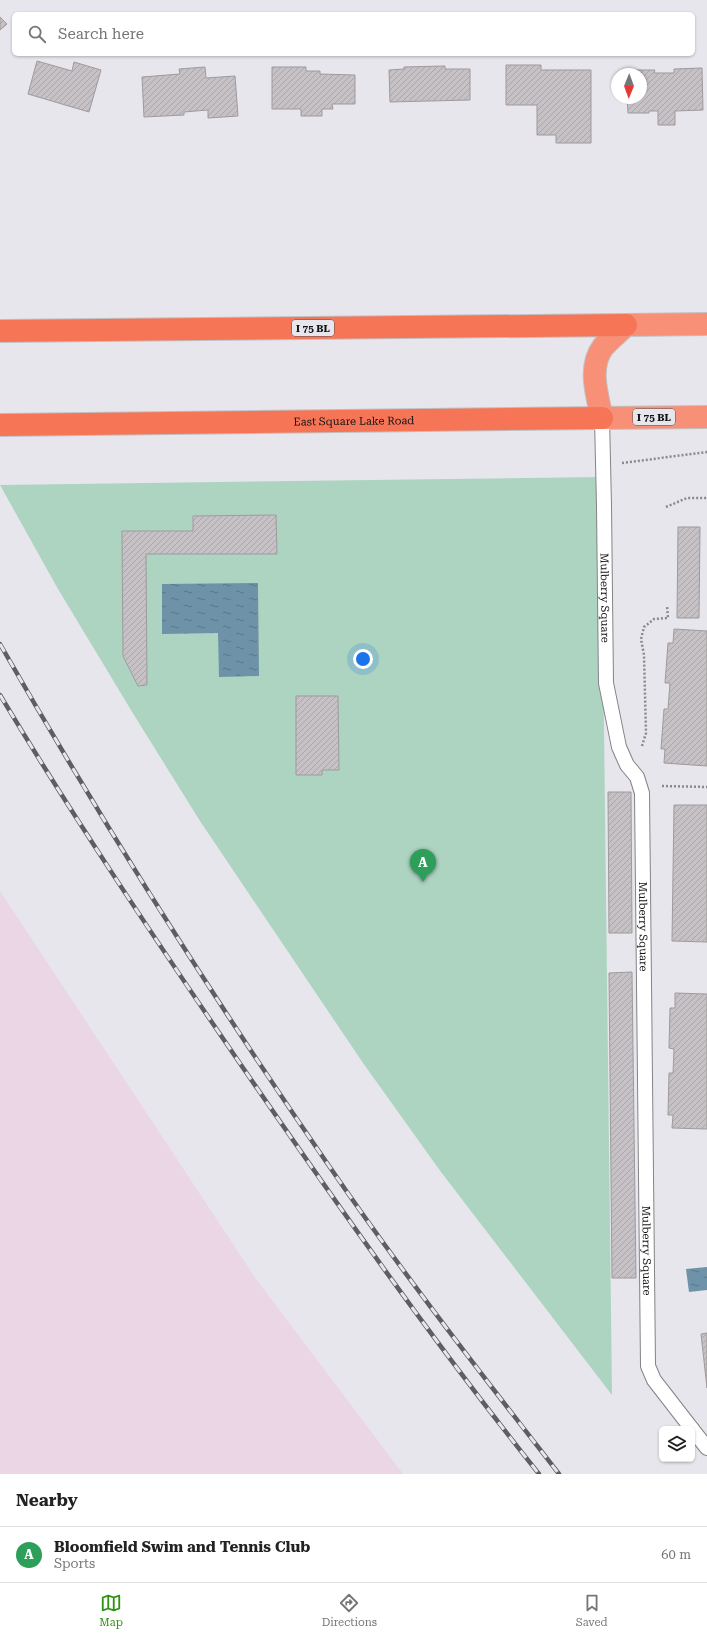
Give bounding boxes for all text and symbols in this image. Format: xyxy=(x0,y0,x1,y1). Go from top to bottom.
search box xyxy=(12,12,695,56)
icon: search xyxy=(26,23,48,45)
text: Search here xyxy=(58,25,144,43)
north arrow xyxy=(611,68,647,104)
road number: I 75 BL xyxy=(292,320,334,336)
road number: I 75 BL xyxy=(633,409,675,425)
street label: East Square Lake Road xyxy=(293,414,414,428)
street label: Mulberry Square xyxy=(598,553,612,643)
your location xyxy=(353,649,373,669)
pin: A xyxy=(410,849,436,882)
street label: Mulberry Square xyxy=(636,882,650,972)
street label: Mulberry Square xyxy=(640,1206,654,1296)
map controls xyxy=(659,1426,695,1462)
button: layers xyxy=(659,1426,695,1462)
text: Nearby xyxy=(16,1490,78,1510)
text: Bloomfield Swim and Tennis Club xyxy=(54,1538,310,1556)
text: A xyxy=(24,1547,34,1562)
text: 60 m xyxy=(661,1547,691,1562)
text: Sports xyxy=(54,1556,95,1571)
tab: Map xyxy=(99,1592,123,1629)
tab: Directions xyxy=(322,1592,377,1629)
tab: Saved xyxy=(576,1592,608,1629)

